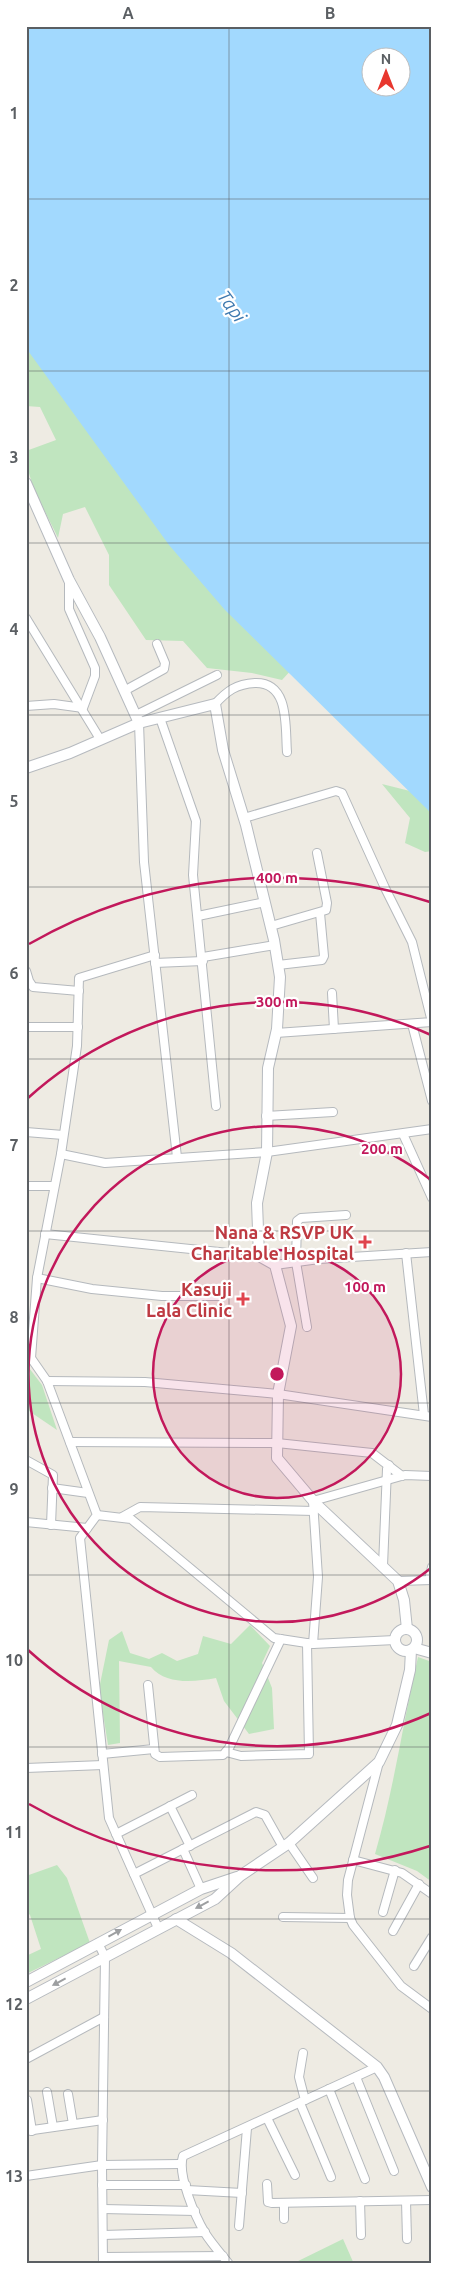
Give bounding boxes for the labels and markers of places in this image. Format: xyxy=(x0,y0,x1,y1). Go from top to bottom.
place label: Nana & RSVP UK Charitable Hospital xyxy=(191,1222,355,1263)
marker: Nana & RSVP UK Charitable Hospital xyxy=(358,1235,372,1249)
place label: Kasuji Lala Clinic xyxy=(146,1279,232,1320)
marker: Kasuji Lala Clinic xyxy=(236,1292,250,1306)
centre of rings xyxy=(268,1365,286,1383)

